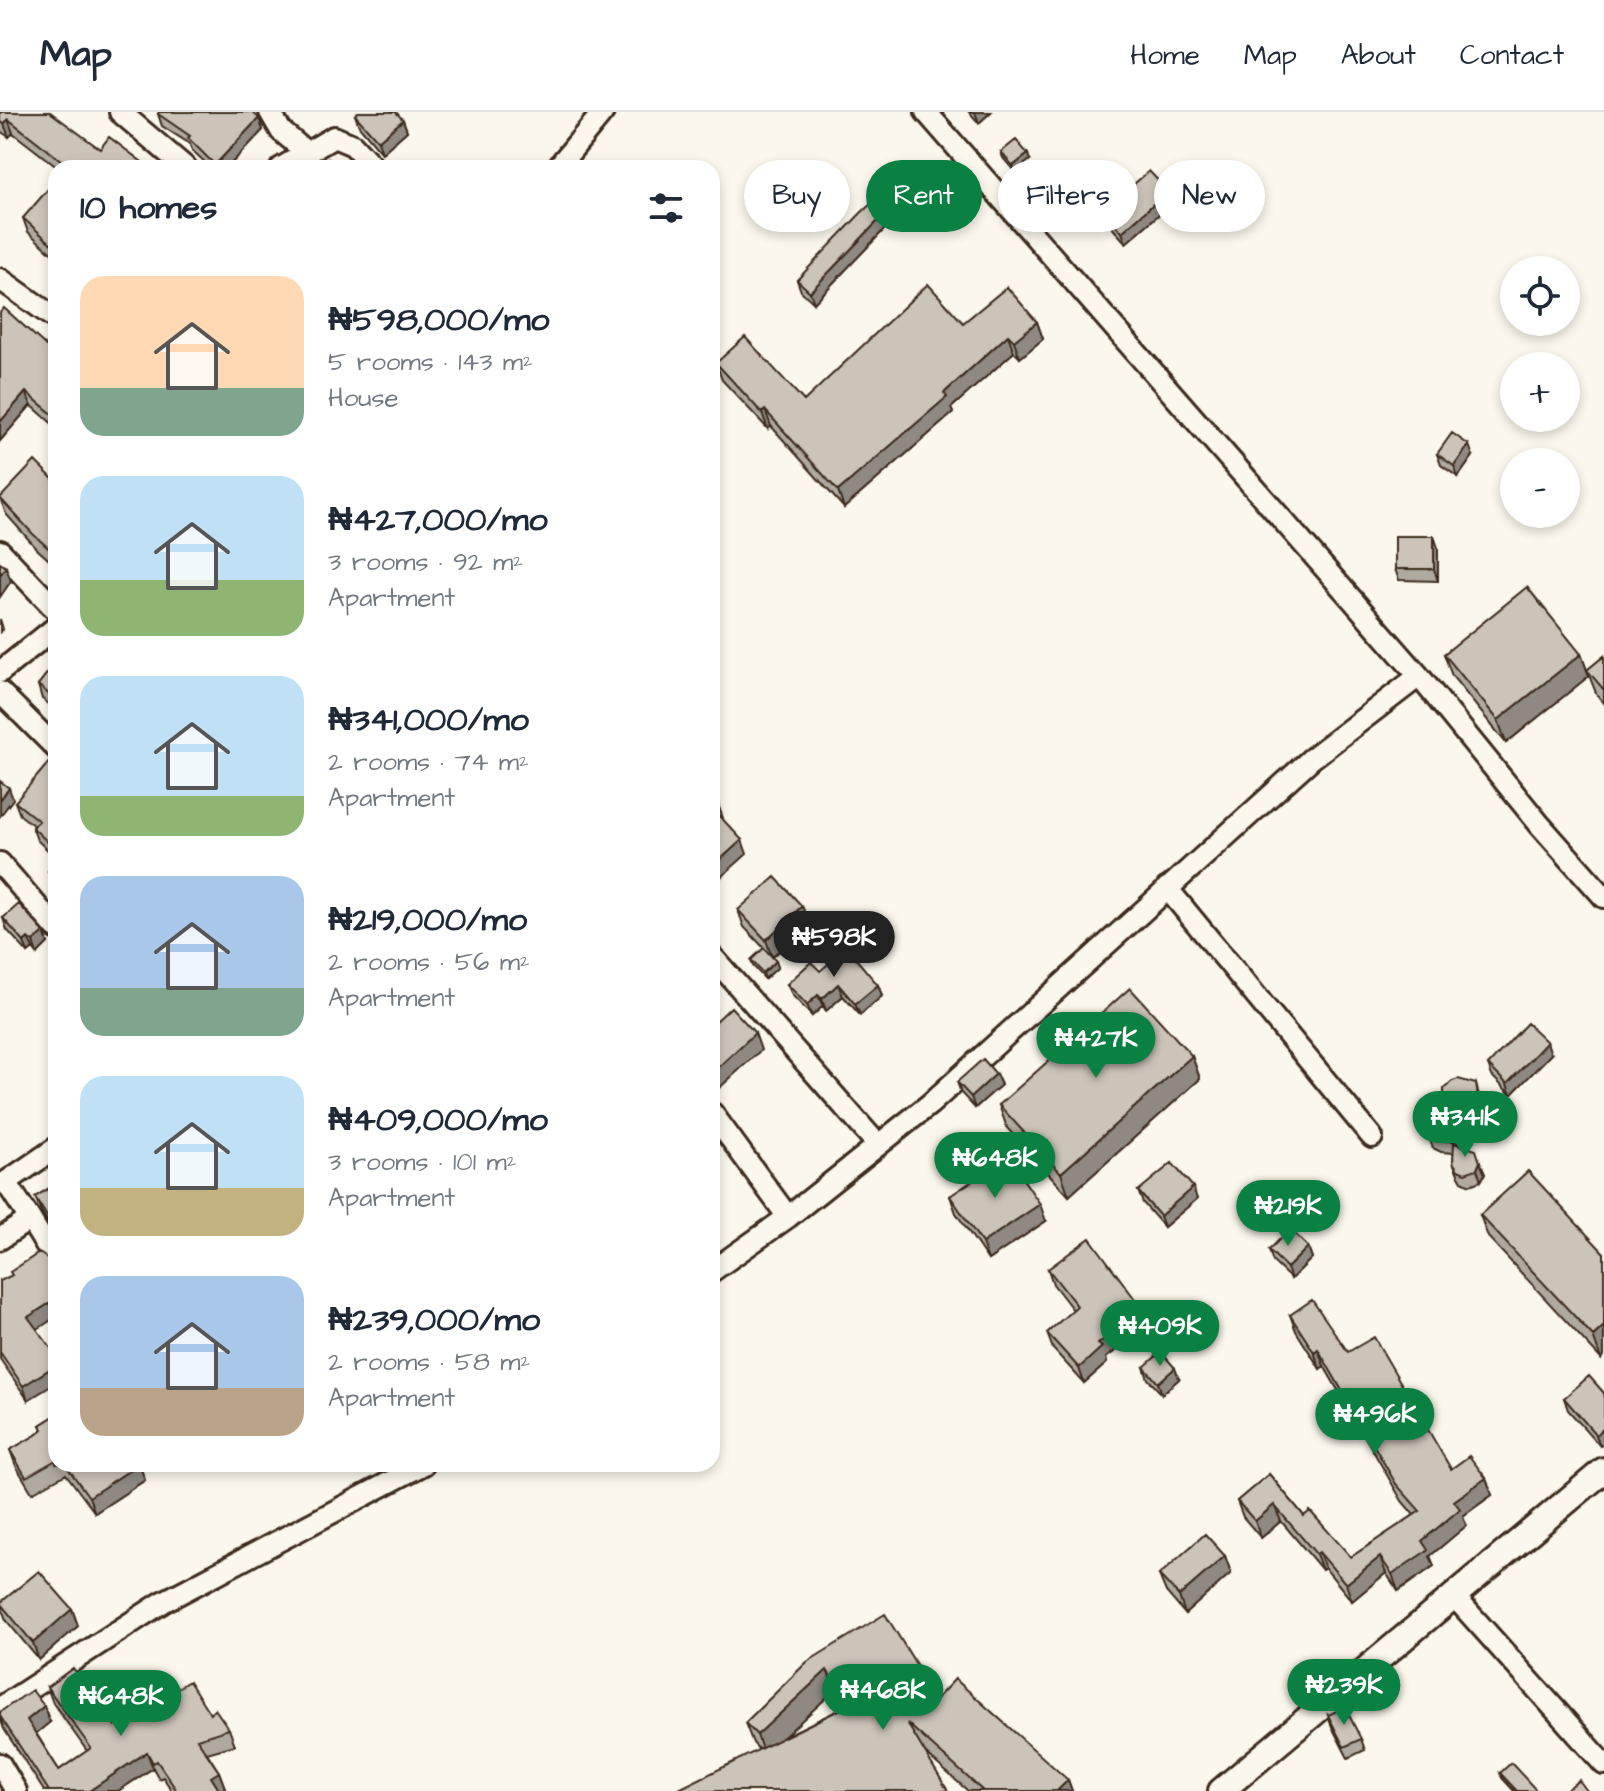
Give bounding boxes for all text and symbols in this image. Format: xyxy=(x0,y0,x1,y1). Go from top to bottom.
text: Map xyxy=(40,29,112,81)
text: Home xyxy=(1130,36,1200,75)
text: Map xyxy=(1244,36,1297,75)
text: About xyxy=(1341,36,1416,75)
text: Contact xyxy=(1460,36,1564,75)
chip: Buy xyxy=(744,160,850,232)
chip: Rent xyxy=(866,160,982,232)
chip: Filters xyxy=(998,160,1138,232)
chip: New xyxy=(1154,160,1265,232)
text: 10 homes xyxy=(80,184,217,232)
icon: filters xyxy=(644,186,688,230)
map controls xyxy=(1500,256,1580,528)
button: locate xyxy=(1500,256,1580,336)
text: ₦598,000/mo xyxy=(328,296,549,344)
icon: home xyxy=(144,308,240,404)
text: 5 rooms · 143 m² xyxy=(328,344,533,380)
button: + xyxy=(1500,352,1580,432)
text: House xyxy=(328,380,399,416)
button: − xyxy=(1500,448,1580,528)
text: ₦427,000/mo xyxy=(328,496,548,544)
icon: home xyxy=(144,508,240,604)
text: 3 rooms · 92 m² xyxy=(328,544,523,580)
text: Apartment xyxy=(328,580,455,616)
text: ₦341,000/mo xyxy=(328,696,529,744)
icon: home xyxy=(144,708,240,804)
text: 2 rooms · 74 m² xyxy=(328,744,529,780)
text: Apartment xyxy=(328,780,455,816)
text: ₦219,000/mo xyxy=(328,896,527,944)
icon: home xyxy=(144,908,240,1004)
pin: ₦598K xyxy=(778,911,890,979)
text: ₦598K xyxy=(792,919,876,955)
text: 2 rooms · 56 m² xyxy=(328,944,530,980)
text: Apartment xyxy=(328,980,455,1016)
pin: ₦427K xyxy=(1040,1012,1152,1080)
text: ₦427K xyxy=(1054,1020,1138,1056)
pin: ₦341K xyxy=(1409,1091,1521,1159)
text: ₦409,000/mo xyxy=(328,1096,548,1144)
text: ₦341K xyxy=(1431,1099,1499,1135)
icon: home xyxy=(144,1108,240,1204)
pin: ₦648K xyxy=(939,1132,1051,1200)
text: ₦648K xyxy=(952,1140,1038,1176)
text: 3 rooms · 101 m² xyxy=(328,1144,516,1180)
text: Apartment xyxy=(328,1180,455,1216)
pin: ₦219K xyxy=(1232,1180,1344,1248)
text: ₦219K xyxy=(1254,1188,1322,1224)
text: ₦239,000/mo xyxy=(328,1296,540,1344)
pin: ₦409K xyxy=(1104,1300,1216,1368)
icon: home xyxy=(144,1308,240,1404)
text: ₦409K xyxy=(1118,1308,1202,1344)
text: 2 rooms · 58 m² xyxy=(328,1344,530,1380)
text: Apartment xyxy=(328,1380,455,1416)
pin: ₦496K xyxy=(1319,1388,1431,1456)
text: ₦496K xyxy=(1333,1396,1417,1432)
pin: ₦239K xyxy=(1288,1659,1400,1727)
pin: ₦468K xyxy=(827,1664,939,1732)
text: ₦239K xyxy=(1305,1667,1383,1703)
pin: ₦648K xyxy=(65,1670,177,1738)
text: ₦468K xyxy=(840,1672,926,1708)
text: ₦648K xyxy=(78,1678,164,1714)

